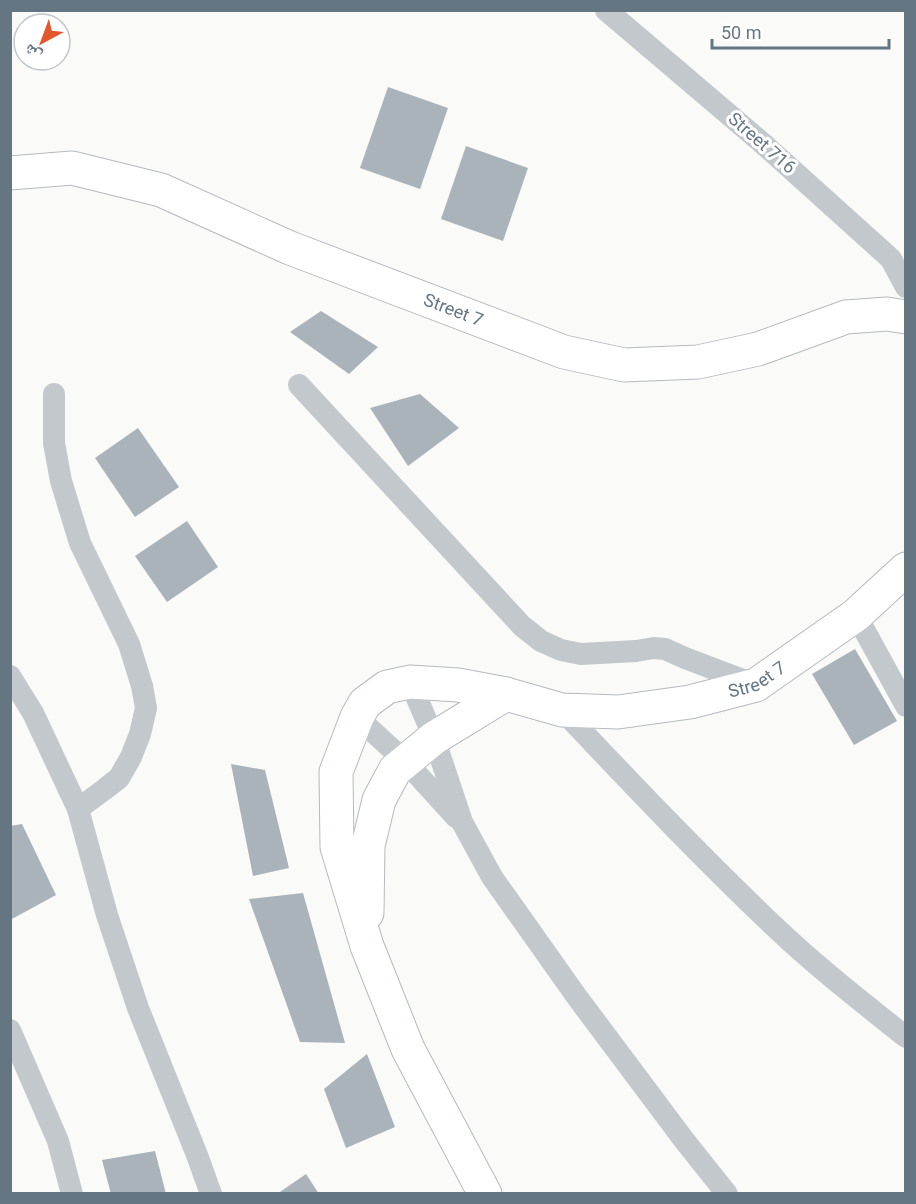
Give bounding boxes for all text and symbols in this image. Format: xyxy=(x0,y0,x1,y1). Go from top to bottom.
north arrow xyxy=(12,12,72,72)
scale bar xyxy=(712,12,889,50)
text: 50 m xyxy=(721,22,761,43)
text: ش xyxy=(20,40,45,66)
street label: Street 716 xyxy=(724,108,800,178)
street label: Street 7 xyxy=(421,289,486,330)
street label: Street 7 xyxy=(726,657,789,702)

